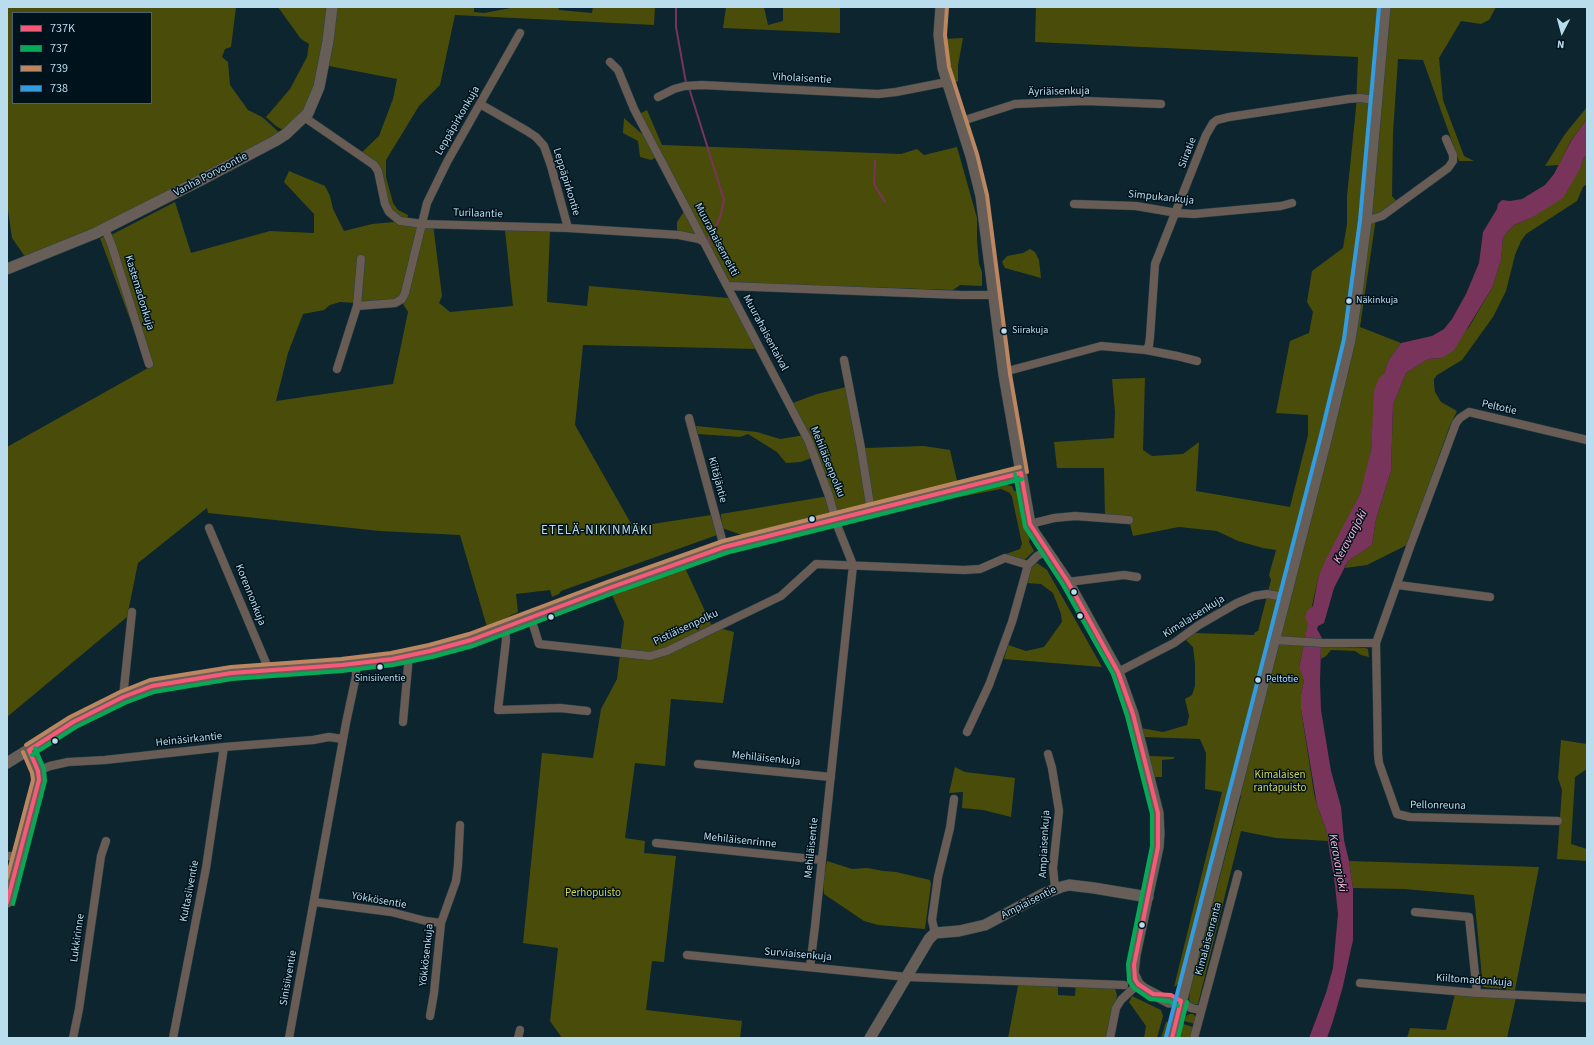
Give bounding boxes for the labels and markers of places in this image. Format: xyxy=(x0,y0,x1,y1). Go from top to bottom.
place label: Näkinkuja xyxy=(1356,295,1398,307)
marker: Näkinkuja xyxy=(1344,296,1354,306)
place label: Siirakuja xyxy=(1012,325,1048,337)
marker: Siirakuja xyxy=(999,326,1009,336)
unlabelled marker xyxy=(807,514,817,524)
unlabelled marker xyxy=(1069,587,1079,597)
unlabelled marker xyxy=(1075,611,1085,621)
unlabelled marker xyxy=(546,612,556,622)
marker: Sinisiiventie xyxy=(375,662,385,672)
place label: Sinisiiventie xyxy=(355,673,405,685)
place label: Peltotie xyxy=(1266,674,1298,686)
marker: Peltotie xyxy=(1253,675,1263,685)
unlabelled marker xyxy=(50,736,60,746)
unlabelled marker xyxy=(1137,920,1147,930)

